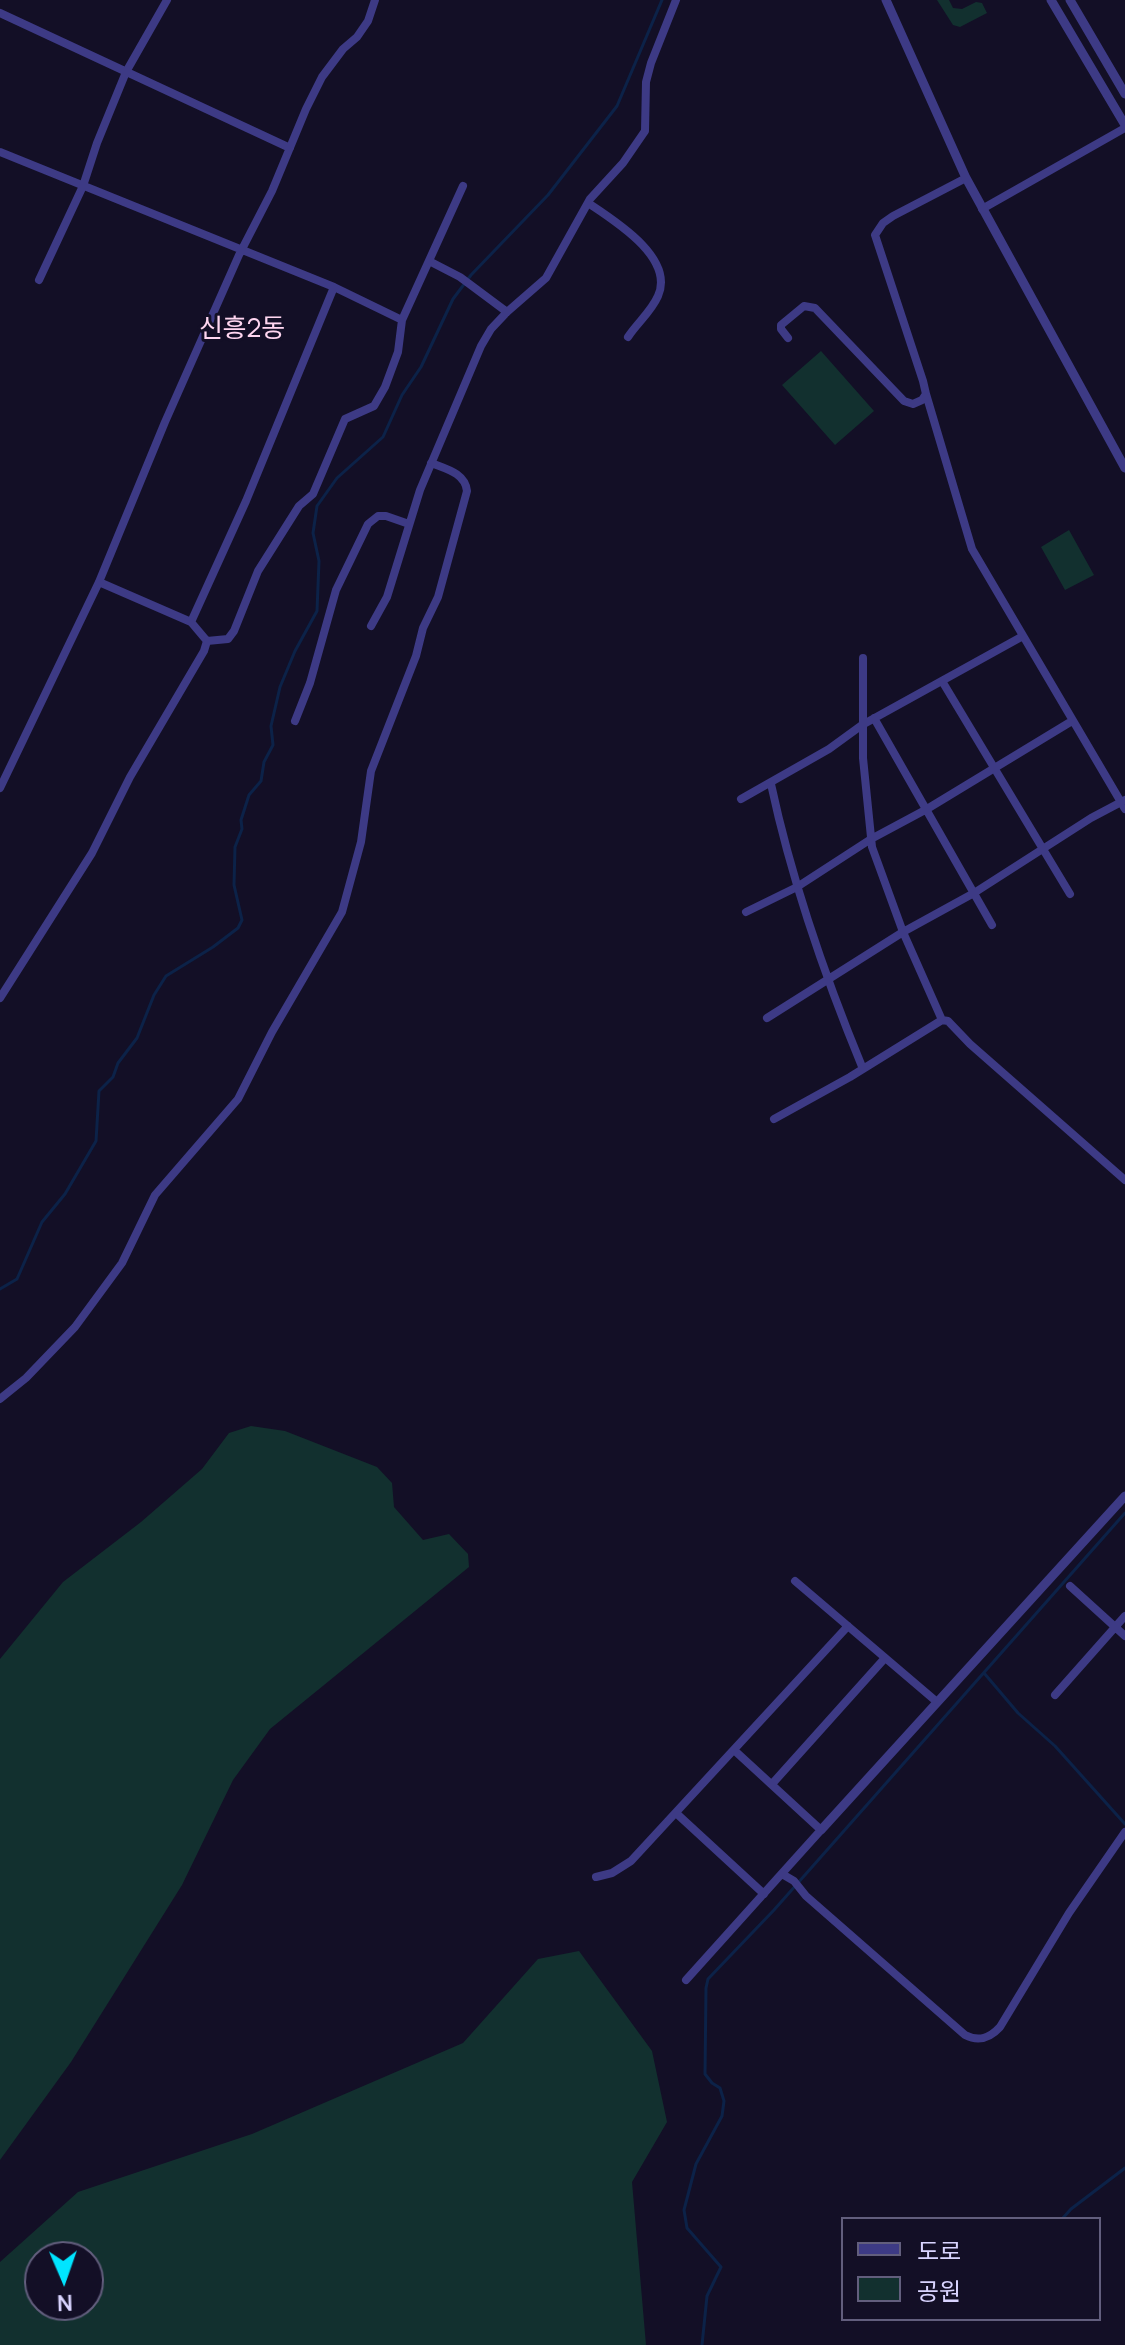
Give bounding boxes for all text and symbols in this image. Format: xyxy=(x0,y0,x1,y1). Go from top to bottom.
district label: 신흥2동 xyxy=(199,314,285,346)
legend xyxy=(841,2217,1101,2321)
text: 도로 xyxy=(917,2234,961,2267)
north arrow xyxy=(24,2241,104,2321)
text: 공원 xyxy=(917,2274,961,2307)
text: N xyxy=(56,2288,73,2318)

